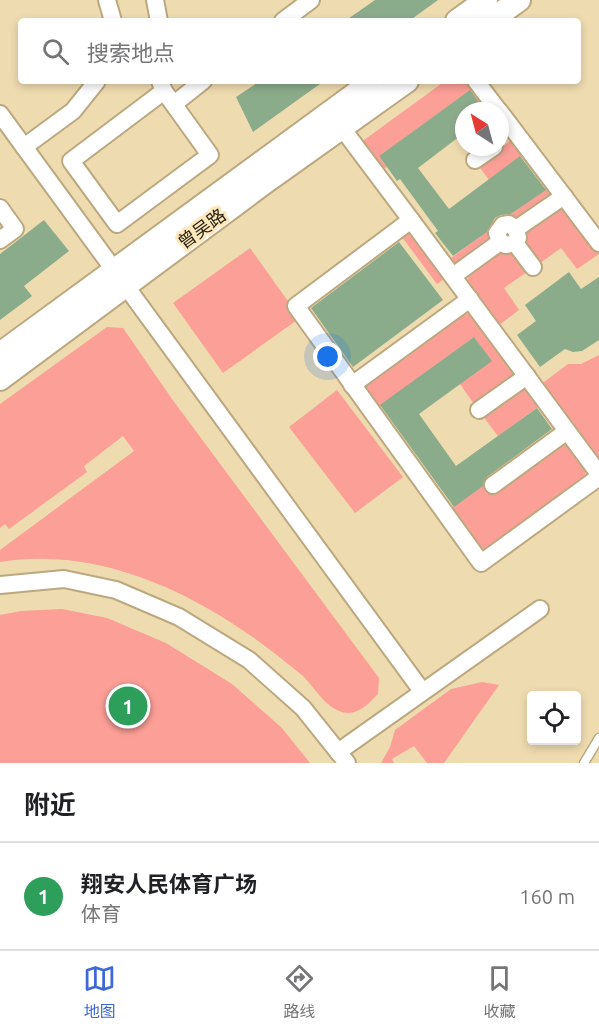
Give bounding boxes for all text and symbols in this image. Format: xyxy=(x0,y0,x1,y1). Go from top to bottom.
search box xyxy=(18,18,581,84)
icon: search xyxy=(39,35,72,68)
text: 搜索地点 xyxy=(87,40,175,65)
north arrow xyxy=(455,102,509,156)
street label: 曾吴路 xyxy=(174,204,229,252)
your location xyxy=(313,342,342,371)
pin: 1 xyxy=(108,684,148,728)
map controls xyxy=(527,691,581,745)
button: locate xyxy=(527,691,581,745)
text: 附近 xyxy=(24,790,76,819)
text: 翔安人民体育广场 xyxy=(81,871,257,896)
text: 1 xyxy=(38,885,49,908)
text: 160 m xyxy=(519,885,575,908)
text: 体育 xyxy=(81,902,121,925)
tab: 地图 xyxy=(83,962,116,1022)
tab: 路线 xyxy=(283,962,316,1022)
tab: 收藏 xyxy=(483,962,516,1022)

